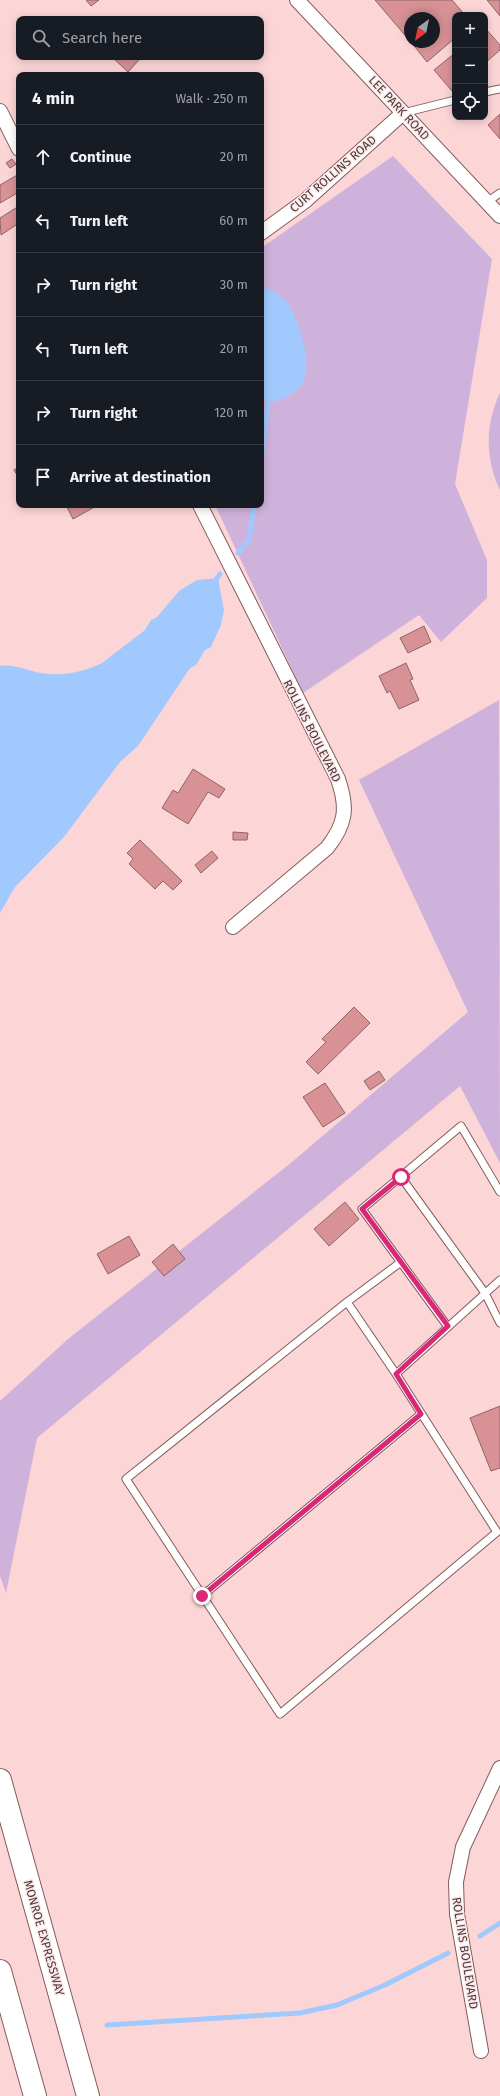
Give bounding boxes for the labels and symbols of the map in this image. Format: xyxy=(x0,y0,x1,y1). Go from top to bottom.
north arrow xyxy=(404,12,440,48)
street label: LEE PARK ROAD xyxy=(366,73,432,143)
street label: CURT ROLLINS ROAD xyxy=(287,133,379,215)
street label: ROLLINS BOULEVARD xyxy=(280,677,344,785)
route start xyxy=(392,1168,410,1186)
route end xyxy=(193,1587,211,1605)
street label: MONROE EXPRESSWAY xyxy=(21,1878,67,1998)
street label: ROLLINS BOULEVARD xyxy=(449,1896,481,2010)

